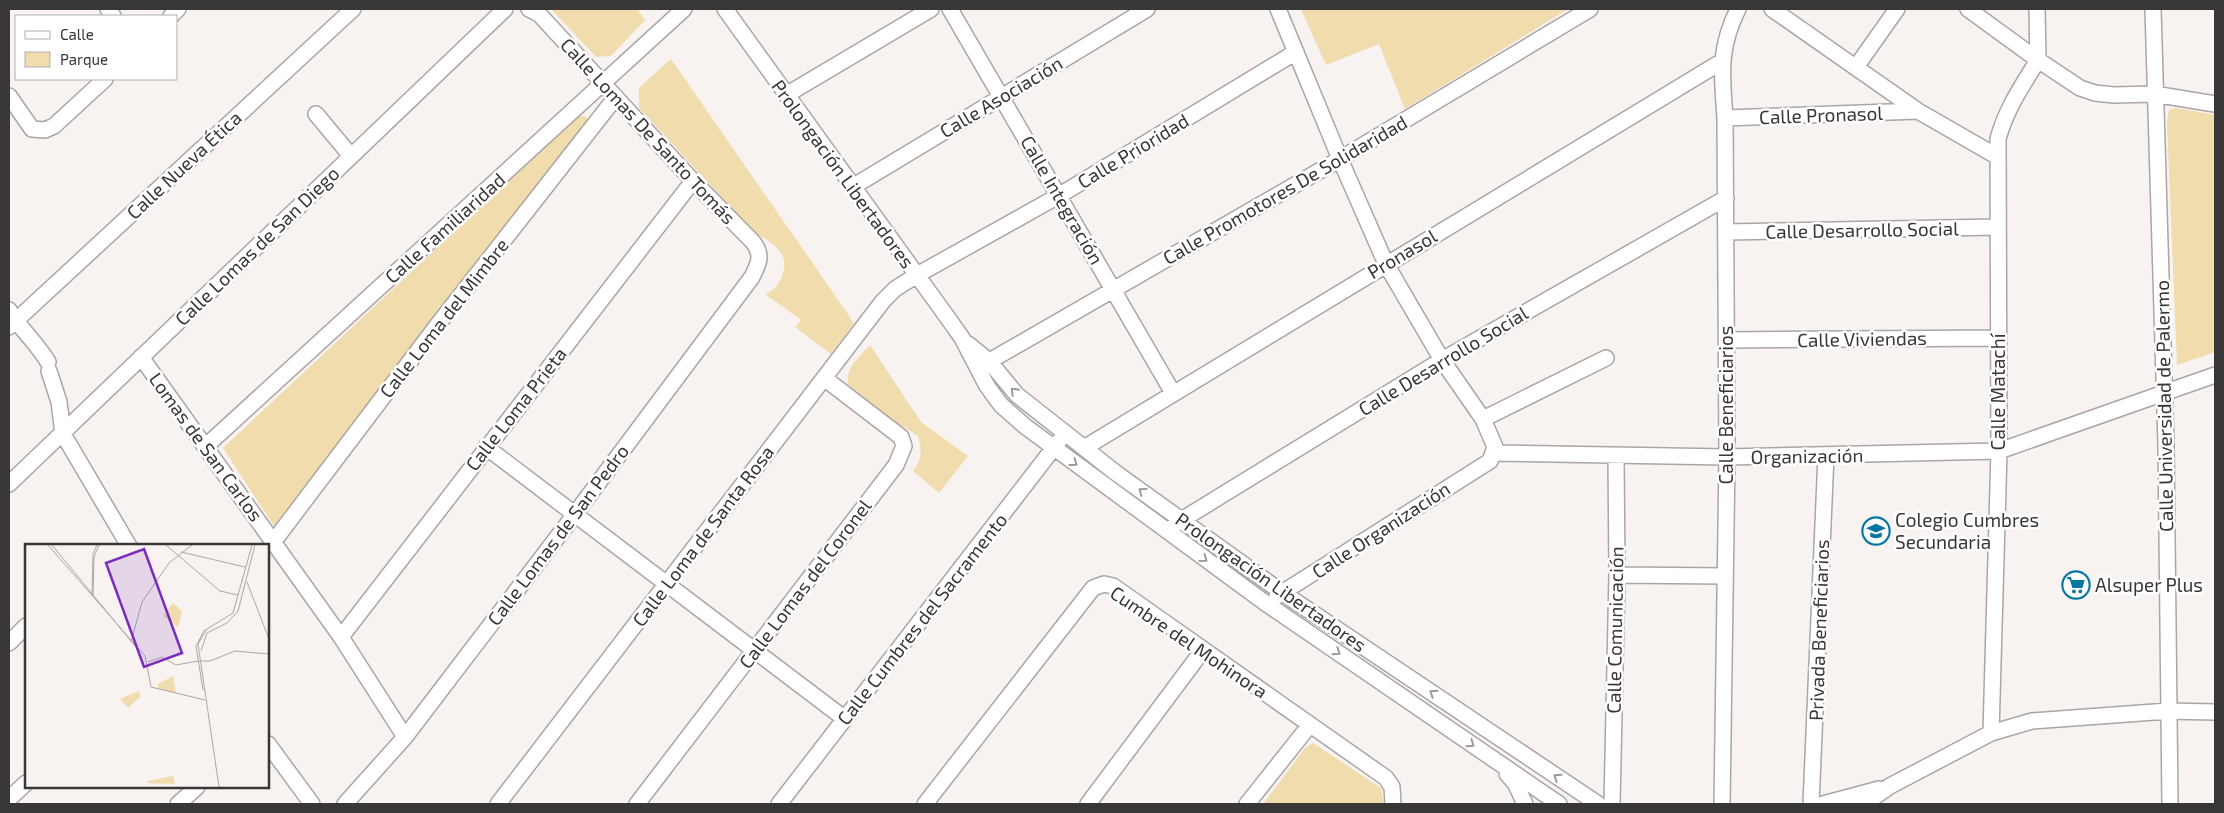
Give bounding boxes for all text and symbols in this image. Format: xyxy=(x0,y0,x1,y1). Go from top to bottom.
legend xyxy=(15,15,178,80)
text: Calle xyxy=(60,25,94,43)
street label: Calle Lomas De Santo Tomás xyxy=(556,33,741,228)
text: Parque xyxy=(60,50,108,68)
street label: Calle Asociación xyxy=(935,51,1066,142)
street label: Prolongación Libertadores xyxy=(767,75,920,273)
street label: Calle Pronasol xyxy=(1759,101,1884,128)
street label: Calle Nueva Ética xyxy=(122,106,246,224)
street label: Calle Prioridad xyxy=(1073,108,1193,193)
street label: Calle Promotores De Solidaridad xyxy=(1159,110,1411,269)
street label: Calle Integración xyxy=(1016,131,1109,268)
street label: Calle Lomas de San Diego xyxy=(170,161,343,330)
street label: Calle Familiaridad xyxy=(380,168,510,288)
street label: Calle Desarrollo Social xyxy=(1765,216,1959,243)
street label: Pronasol xyxy=(1363,224,1441,283)
street label: Calle Loma del Mimbre xyxy=(374,233,513,402)
street label: Calle Universidad de Palermo xyxy=(2150,280,2177,532)
street label: Calle Desarrollo Social xyxy=(1354,301,1532,420)
street label: Calle Beneficiarios xyxy=(1714,326,1737,484)
street label: Calle Viviendas xyxy=(1797,326,1927,351)
street label: Calle Matachí xyxy=(1986,332,2009,450)
street label: Calle Loma Prieta xyxy=(460,342,571,475)
street label: Lomas de San Carlos xyxy=(145,368,268,526)
one-way arrow xyxy=(1011,388,1020,397)
street label: Calle Lomas de San Pedro xyxy=(482,440,633,630)
street label: Calle Loma de Santa Rosa xyxy=(627,441,778,631)
street label: Organización xyxy=(1750,443,1864,468)
one-way arrow xyxy=(1068,458,1077,466)
street label: Calle Organización xyxy=(1307,476,1454,583)
one-way arrow xyxy=(1138,488,1148,497)
street label: Calle Lomas del Coronel xyxy=(734,494,876,673)
street label: Prolongación Libertadores xyxy=(1171,507,1371,656)
street label: Calle Cumbres del Sacramento xyxy=(832,508,1011,729)
place label: Colegio Cumbres Secundaria xyxy=(1895,508,2039,553)
school or university icon: Colegio Cumbres Secundaria xyxy=(1861,516,1891,546)
street label: Privada Beneficiarios xyxy=(1804,539,1833,721)
inset map xyxy=(25,544,269,788)
street label: Calle Comunicación xyxy=(1602,546,1627,714)
one-way arrow xyxy=(1199,553,1208,562)
supermarket icon: Alsuper Plus xyxy=(2061,570,2091,600)
place label: Alsuper Plus xyxy=(2095,573,2203,596)
street label: Cumbre del Mohinora xyxy=(1106,580,1272,703)
one-way arrow xyxy=(1332,646,1341,655)
one-way arrow xyxy=(1430,690,1439,699)
one-way arrow xyxy=(1466,738,1475,747)
one-way arrow xyxy=(1554,774,1563,783)

